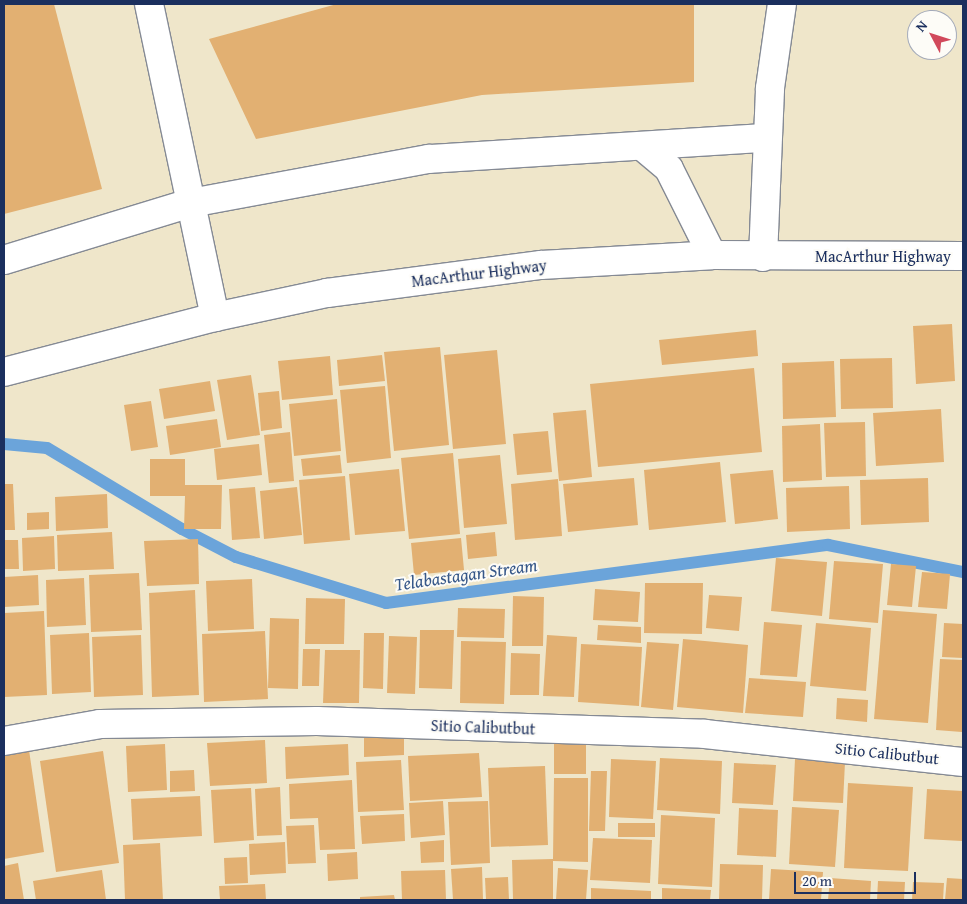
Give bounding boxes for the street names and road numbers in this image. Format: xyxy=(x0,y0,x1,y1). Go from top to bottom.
street label: MacArthur Highway xyxy=(815,246,951,266)
street label: MacArthur Highway xyxy=(410,255,548,291)
street label: Sitio Calibutbut xyxy=(430,716,536,738)
street label: Sitio Calibutbut xyxy=(834,738,940,768)

